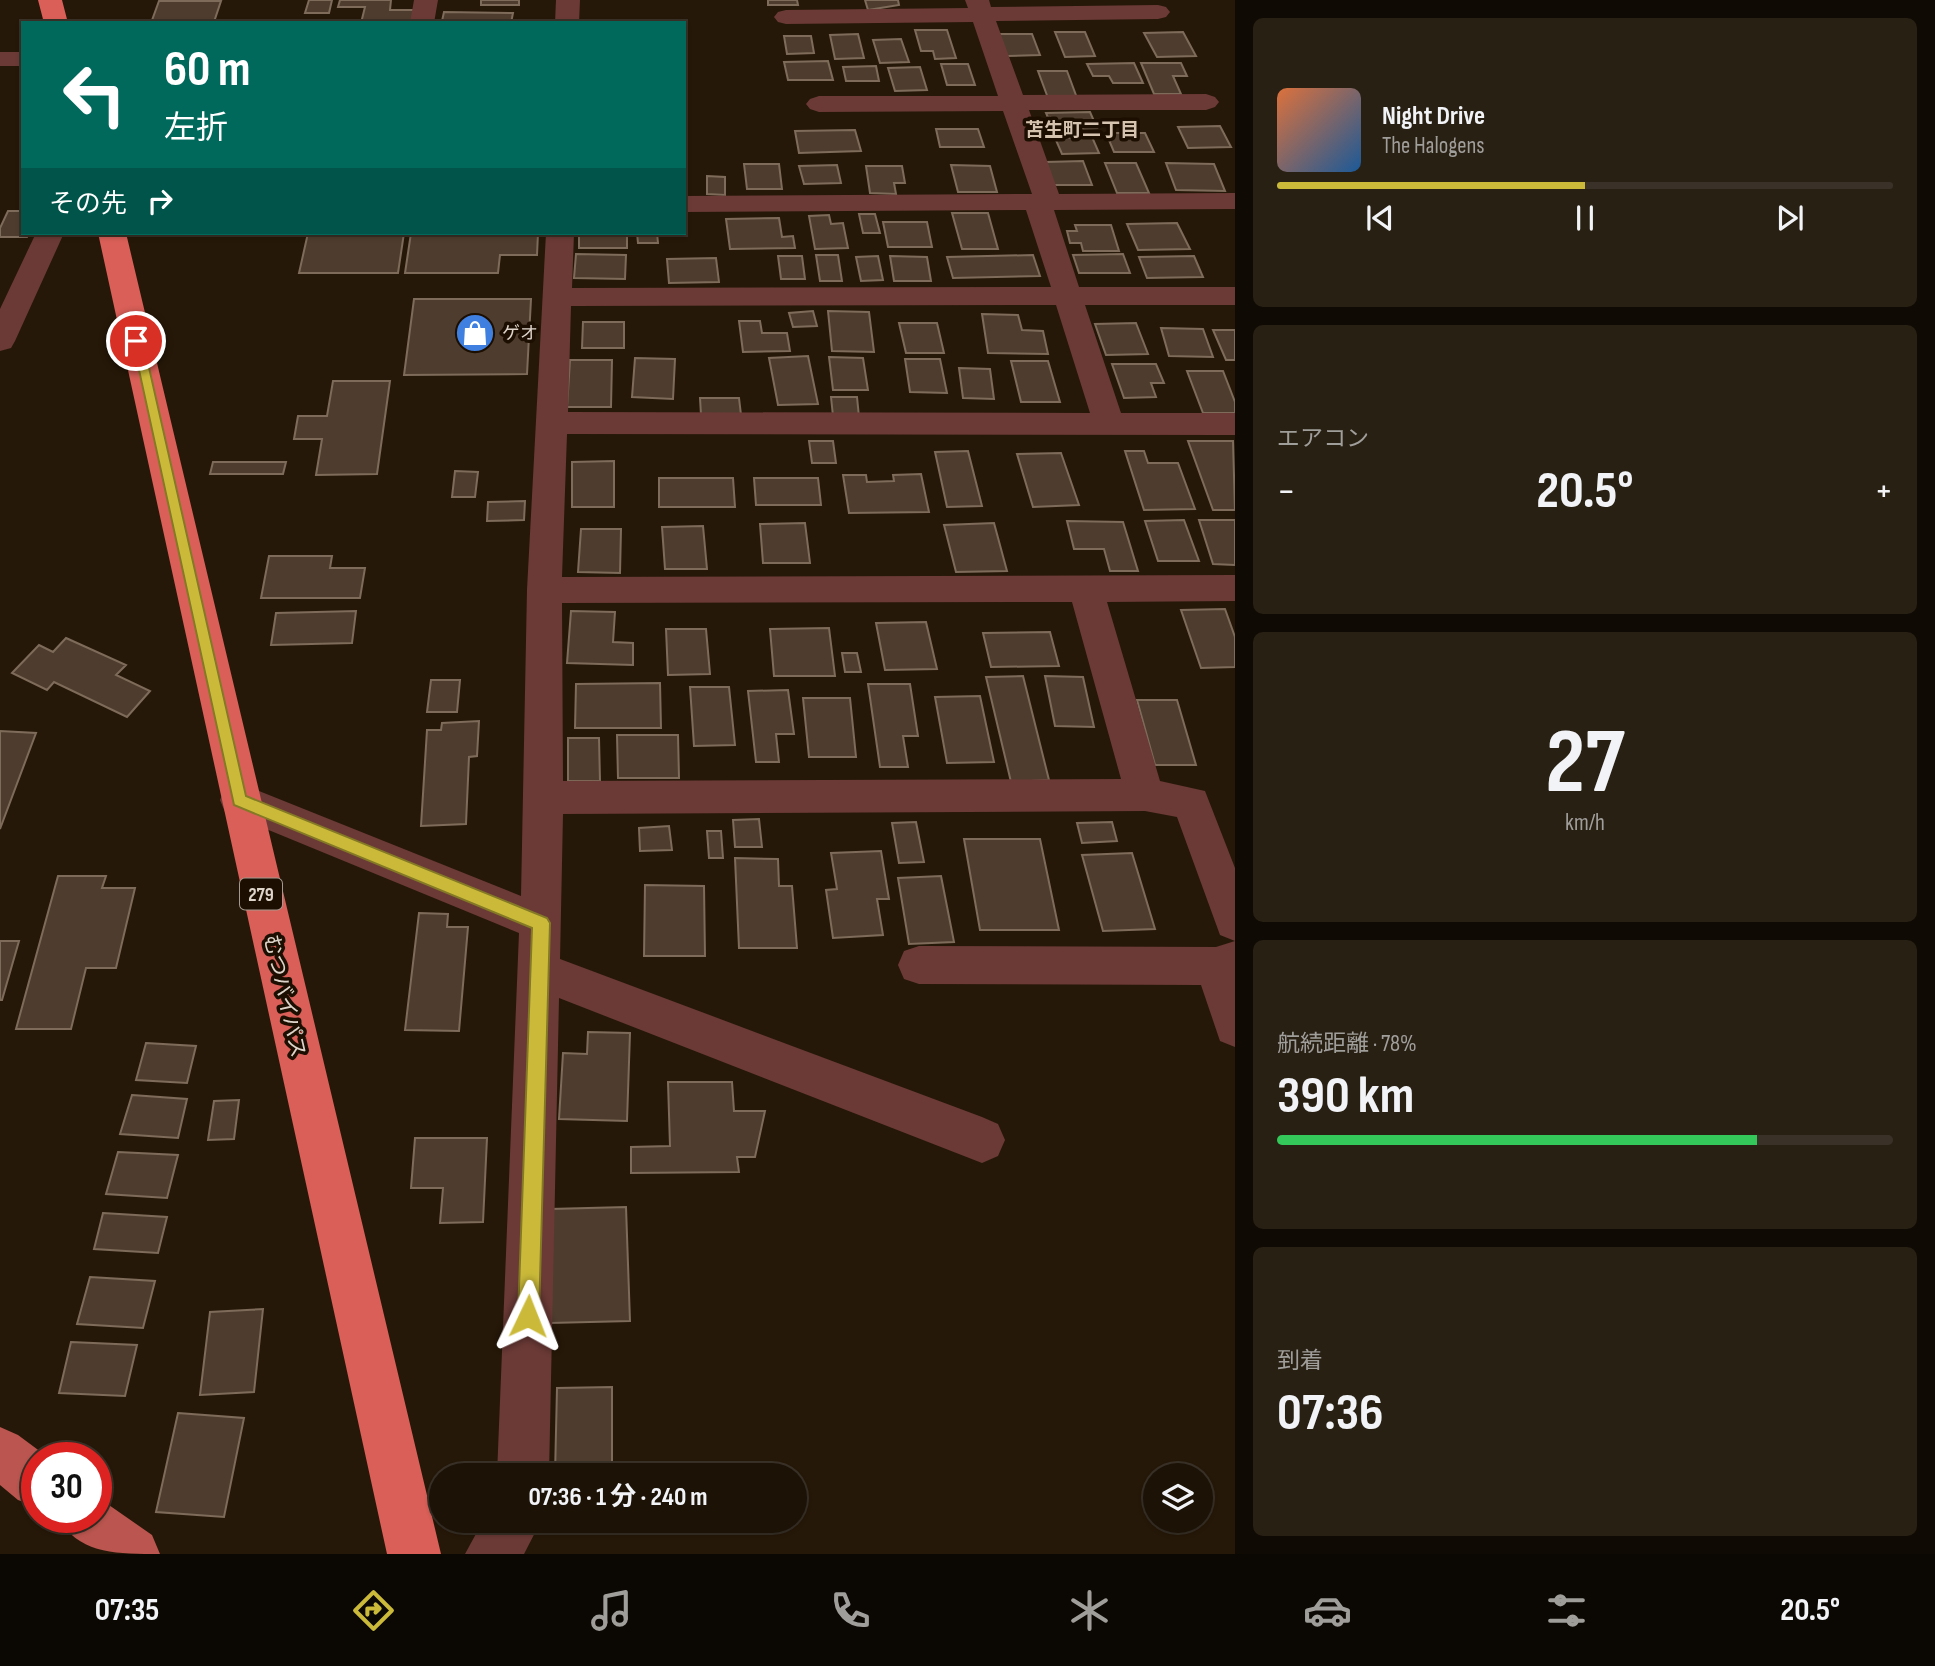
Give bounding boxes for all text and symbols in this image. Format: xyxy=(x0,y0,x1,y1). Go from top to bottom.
text: 60 m xyxy=(164,41,251,100)
icon: left xyxy=(49,49,140,140)
text: Night Drive xyxy=(1382,101,1485,132)
text: 左折 xyxy=(164,109,228,148)
district label: 苫生町二丁目 xyxy=(1025,119,1139,142)
text: The Halogens xyxy=(1382,132,1485,160)
icon: right xyxy=(141,182,179,220)
text: その先 xyxy=(49,189,127,220)
icon: previous xyxy=(1361,199,1399,237)
icon: pause xyxy=(1566,199,1604,237)
icon: next xyxy=(1771,199,1809,237)
pin xyxy=(106,311,166,371)
shop icon: ゲオ xyxy=(454,312,496,354)
icon: arrive xyxy=(117,322,155,360)
place label: ゲオ xyxy=(502,323,538,344)
text: エアコン xyxy=(1277,425,1369,453)
text: 20.5° xyxy=(1536,460,1634,523)
text: − xyxy=(1277,469,1296,514)
text: + xyxy=(1874,469,1893,514)
text: 27 xyxy=(1545,709,1625,818)
text: km/h xyxy=(1565,809,1605,837)
road number: 279 xyxy=(240,878,282,909)
street label: むつバイパス xyxy=(258,932,311,1060)
text: 航続距離 · 78% xyxy=(1277,1030,1417,1058)
text: 390 km xyxy=(1277,1065,1414,1128)
position arrow xyxy=(491,1279,565,1353)
text: 到着 xyxy=(1277,1347,1323,1375)
text: 07:36 xyxy=(1277,1382,1384,1445)
speed limit sign: 30 xyxy=(21,1442,112,1533)
map controls xyxy=(1143,1463,1213,1533)
button: layers xyxy=(1143,1463,1213,1533)
text: 07:36 · 1 分 · 240 m xyxy=(528,1482,708,1513)
icon: directions xyxy=(349,1586,398,1635)
icon: music xyxy=(587,1586,636,1635)
icon: phone xyxy=(826,1586,875,1635)
icon: climate xyxy=(1065,1586,1114,1635)
icon: car xyxy=(1303,1586,1352,1635)
icon: filters xyxy=(1542,1586,1591,1635)
text: 07:35 xyxy=(95,1591,159,1630)
text: 20.5° xyxy=(1780,1591,1840,1630)

